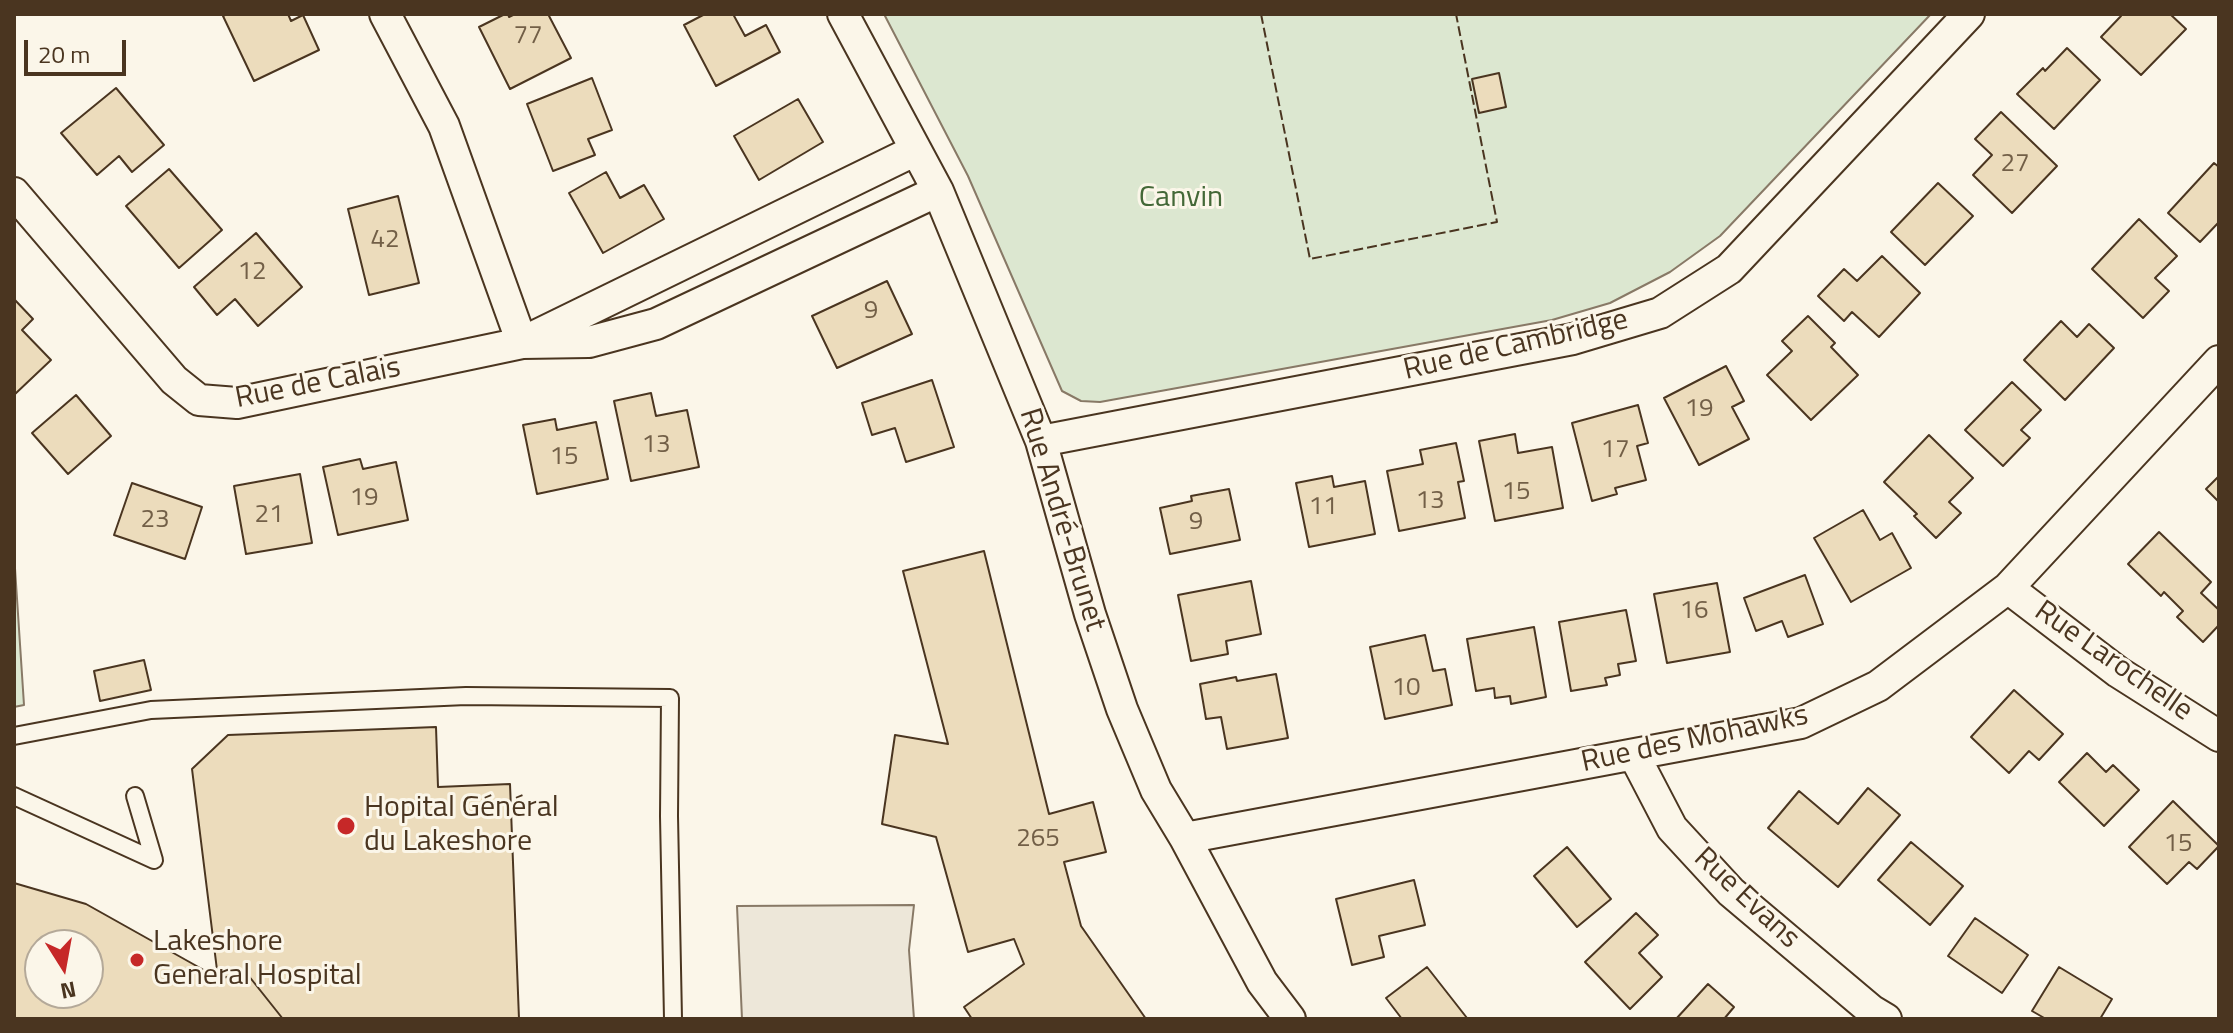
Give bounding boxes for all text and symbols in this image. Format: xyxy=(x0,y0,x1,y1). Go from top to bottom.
house number: 77 xyxy=(513,21,543,53)
scale bar xyxy=(28,24,130,74)
text: 20 m xyxy=(38,36,90,72)
house number: 27 xyxy=(2000,149,2030,181)
park label: Canvin xyxy=(1139,181,1223,217)
house number: 42 xyxy=(370,225,400,257)
house number: 12 xyxy=(237,257,267,289)
house number: 9 xyxy=(864,296,878,328)
street label: Rue de Cambridge xyxy=(1400,303,1632,389)
street label: Rue de Calais xyxy=(232,350,404,418)
house number: 19 xyxy=(1684,394,1714,426)
street label: Rue André-Brunet xyxy=(1010,404,1112,636)
house number: 13 xyxy=(641,430,671,462)
house number: 17 xyxy=(1600,435,1630,467)
house number: 15 xyxy=(549,442,579,474)
house number: 15 xyxy=(1501,477,1531,509)
house number: 19 xyxy=(349,483,379,515)
house number: 13 xyxy=(1415,486,1445,518)
house number: 11 xyxy=(1308,492,1338,524)
house number: 21 xyxy=(254,500,284,532)
house number: 23 xyxy=(140,505,170,537)
house number: 9 xyxy=(1189,507,1203,539)
street label: Rue Larochelle xyxy=(2027,594,2199,730)
house number: 16 xyxy=(1679,596,1709,628)
house number: 10 xyxy=(1391,673,1421,705)
street label: Rue des Mohawks xyxy=(1578,698,1812,782)
place label: Hopital Général du Lakeshore xyxy=(364,791,559,862)
marker: Hopital Général du Lakeshore xyxy=(335,815,357,837)
house number: 265 xyxy=(1016,824,1060,856)
house number: 15 xyxy=(2163,829,2193,861)
street label: Rue Evans xyxy=(1686,841,1806,957)
place label: Lakeshore General Hospital xyxy=(153,925,362,996)
north arrow xyxy=(24,929,104,1009)
marker: Lakeshore General Hospital xyxy=(128,951,146,969)
text: N xyxy=(57,972,79,1009)

